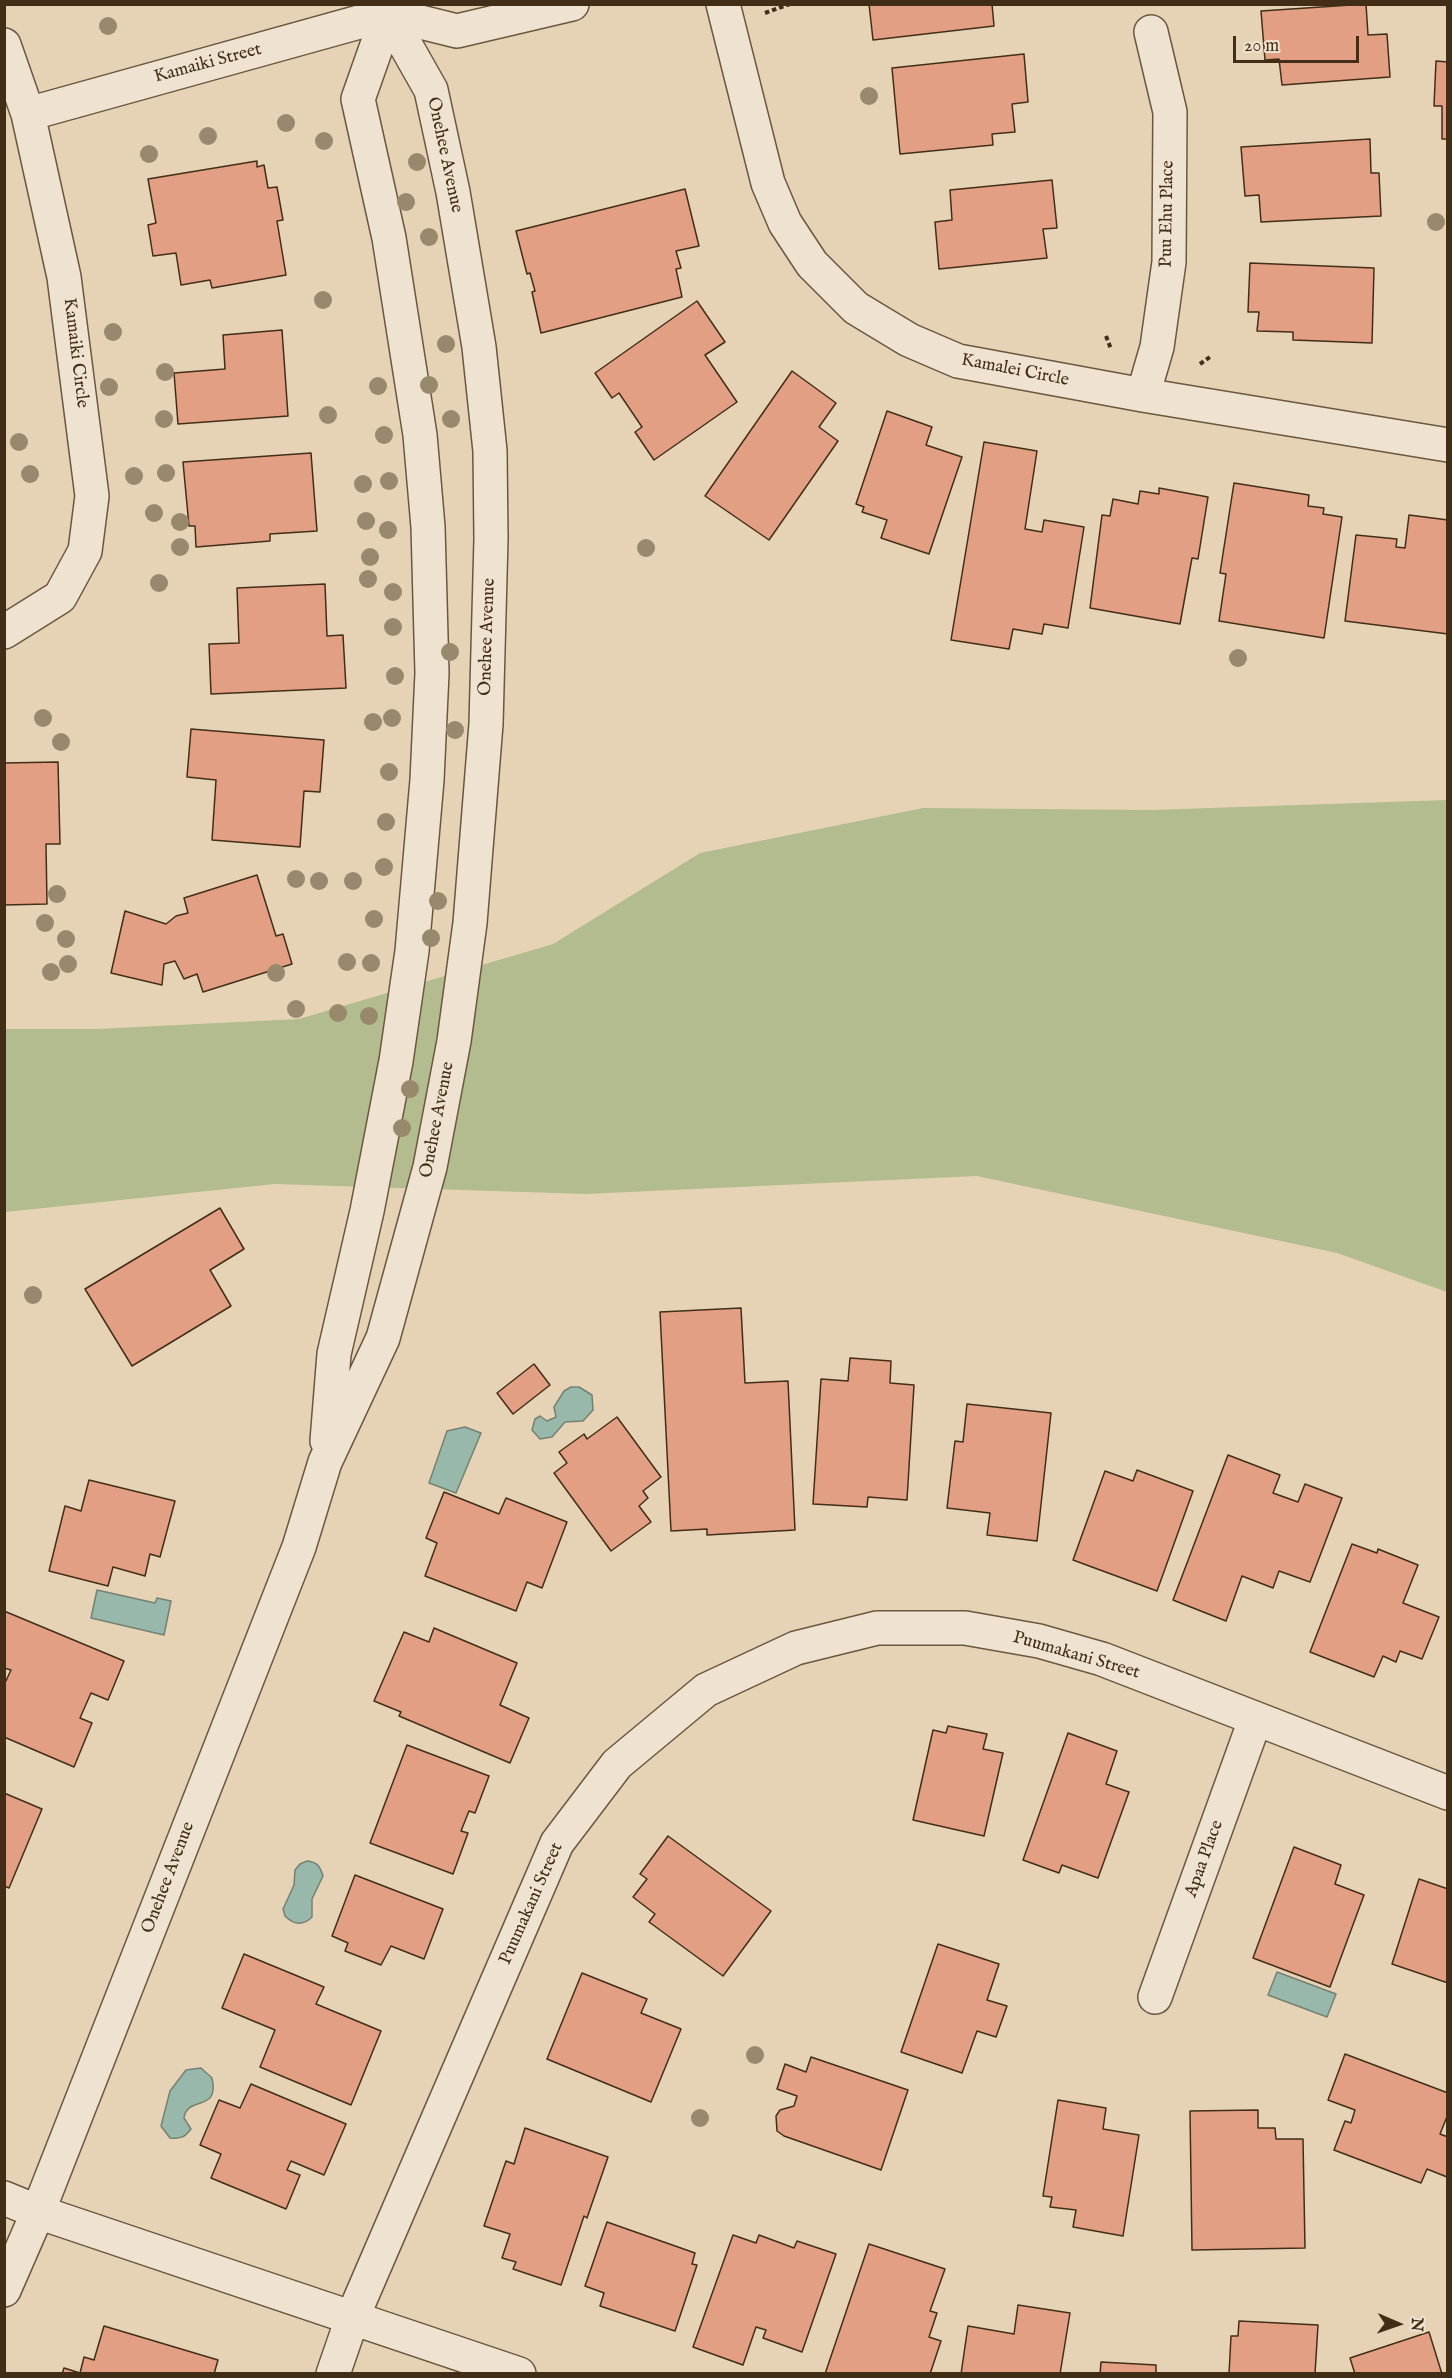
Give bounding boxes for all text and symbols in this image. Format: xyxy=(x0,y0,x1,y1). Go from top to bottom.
scale bar xyxy=(1236,24,1362,62)
text: 20 m xyxy=(1244,35,1279,58)
street label: Kamaiki Street xyxy=(152,39,264,89)
street label: Onehee Avenue xyxy=(421,95,467,215)
street label: Puu Ehu Place xyxy=(1156,160,1180,268)
street label: Kamaiki Circle xyxy=(58,297,92,409)
street label: Kamalei Circle xyxy=(959,350,1071,392)
street label: Onehee Avenue xyxy=(475,578,501,696)
street label: Onehee Avenue xyxy=(416,1060,460,1180)
street label: Puumakani Street xyxy=(1010,1628,1142,1684)
street label: Apaa Place xyxy=(1181,1817,1229,1901)
street label: Onehee Avenue xyxy=(138,1819,200,1937)
street label: Puumakani Street xyxy=(495,1840,569,1968)
north arrow xyxy=(1368,2294,1428,2354)
text: N xyxy=(1406,2317,1426,2332)

